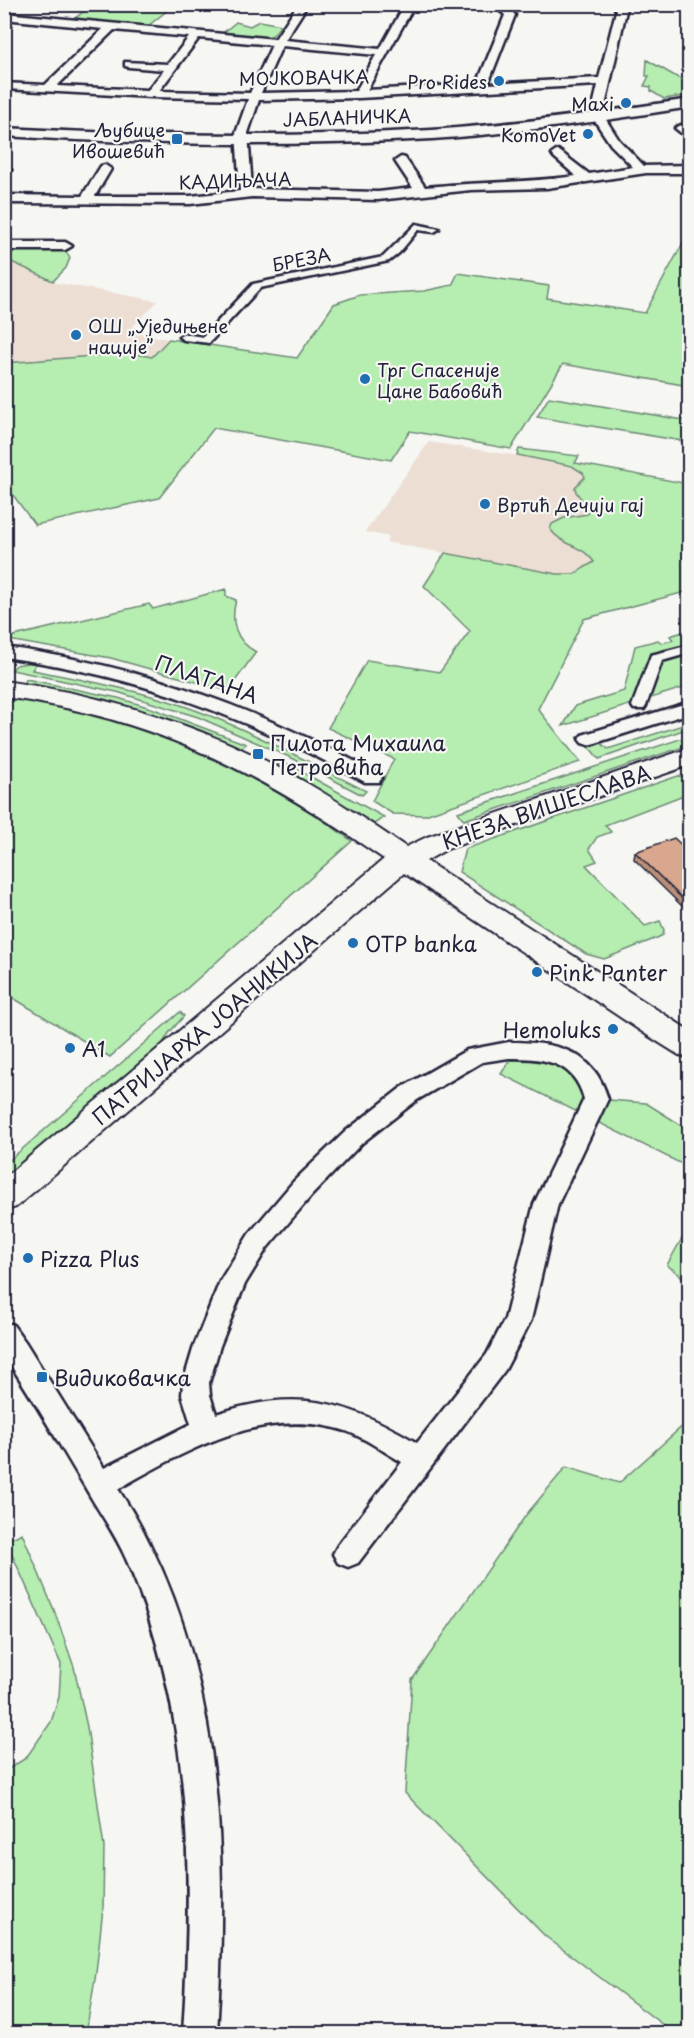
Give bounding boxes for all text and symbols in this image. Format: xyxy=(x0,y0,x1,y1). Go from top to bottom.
street label: МОЈКОВАЧКА xyxy=(239,62,370,92)
place label: Pro Rides xyxy=(407,68,487,95)
marker: Pro Rides xyxy=(492,74,506,88)
place label: Maxi xyxy=(571,90,614,117)
marker: Maxi xyxy=(619,96,633,110)
street label: ЈАБЛАНИЧКА xyxy=(282,101,412,133)
place label: Љубице Ивошевић xyxy=(72,116,165,164)
place label: KomoVet xyxy=(501,121,576,148)
marker: KomoVet xyxy=(581,127,595,141)
marker: Љубице Ивошевић xyxy=(170,132,184,146)
street label: КАДИЊАЧА xyxy=(178,165,292,195)
street label: БРЕЗА xyxy=(269,240,333,278)
place label: ОШ „Уједињене нације” xyxy=(88,312,229,360)
marker: ОШ „Уједињене нације” xyxy=(69,328,83,342)
place label: Трг Спасеније Цане Бабовић xyxy=(377,356,502,404)
marker: Трг Спасеније Цане Бабовић xyxy=(358,372,372,386)
place label: Вртић Дечији гај xyxy=(497,491,644,518)
marker: Вртић Дечији гај xyxy=(478,497,492,511)
street label: ПЛАТАНА xyxy=(151,645,263,711)
place label: Пилота Михаила Петровића xyxy=(270,726,447,782)
marker: Пилота Михаила Петровића xyxy=(251,747,265,761)
street label: КНЕЗА ВИШЕСЛАВА xyxy=(437,755,655,857)
street label: ПАТРИЈАРХА ЈОАНИКИЈА xyxy=(84,924,324,1132)
place label: OTP banka xyxy=(365,927,477,959)
marker: OTP banka xyxy=(346,936,360,950)
place label: Pink Panter xyxy=(549,956,668,988)
marker: Pink Panter xyxy=(530,965,544,979)
place label: Hemoluks xyxy=(503,1013,601,1045)
marker: Hemoluks xyxy=(606,1022,620,1036)
place label: A1 xyxy=(82,1032,105,1064)
marker: A1 xyxy=(63,1041,77,1055)
place label: Pizza Plus xyxy=(40,1242,139,1274)
marker: Pizza Plus xyxy=(21,1251,35,1265)
place label: Видиковачка xyxy=(54,1361,191,1393)
marker: Видиковачка xyxy=(35,1370,49,1384)

